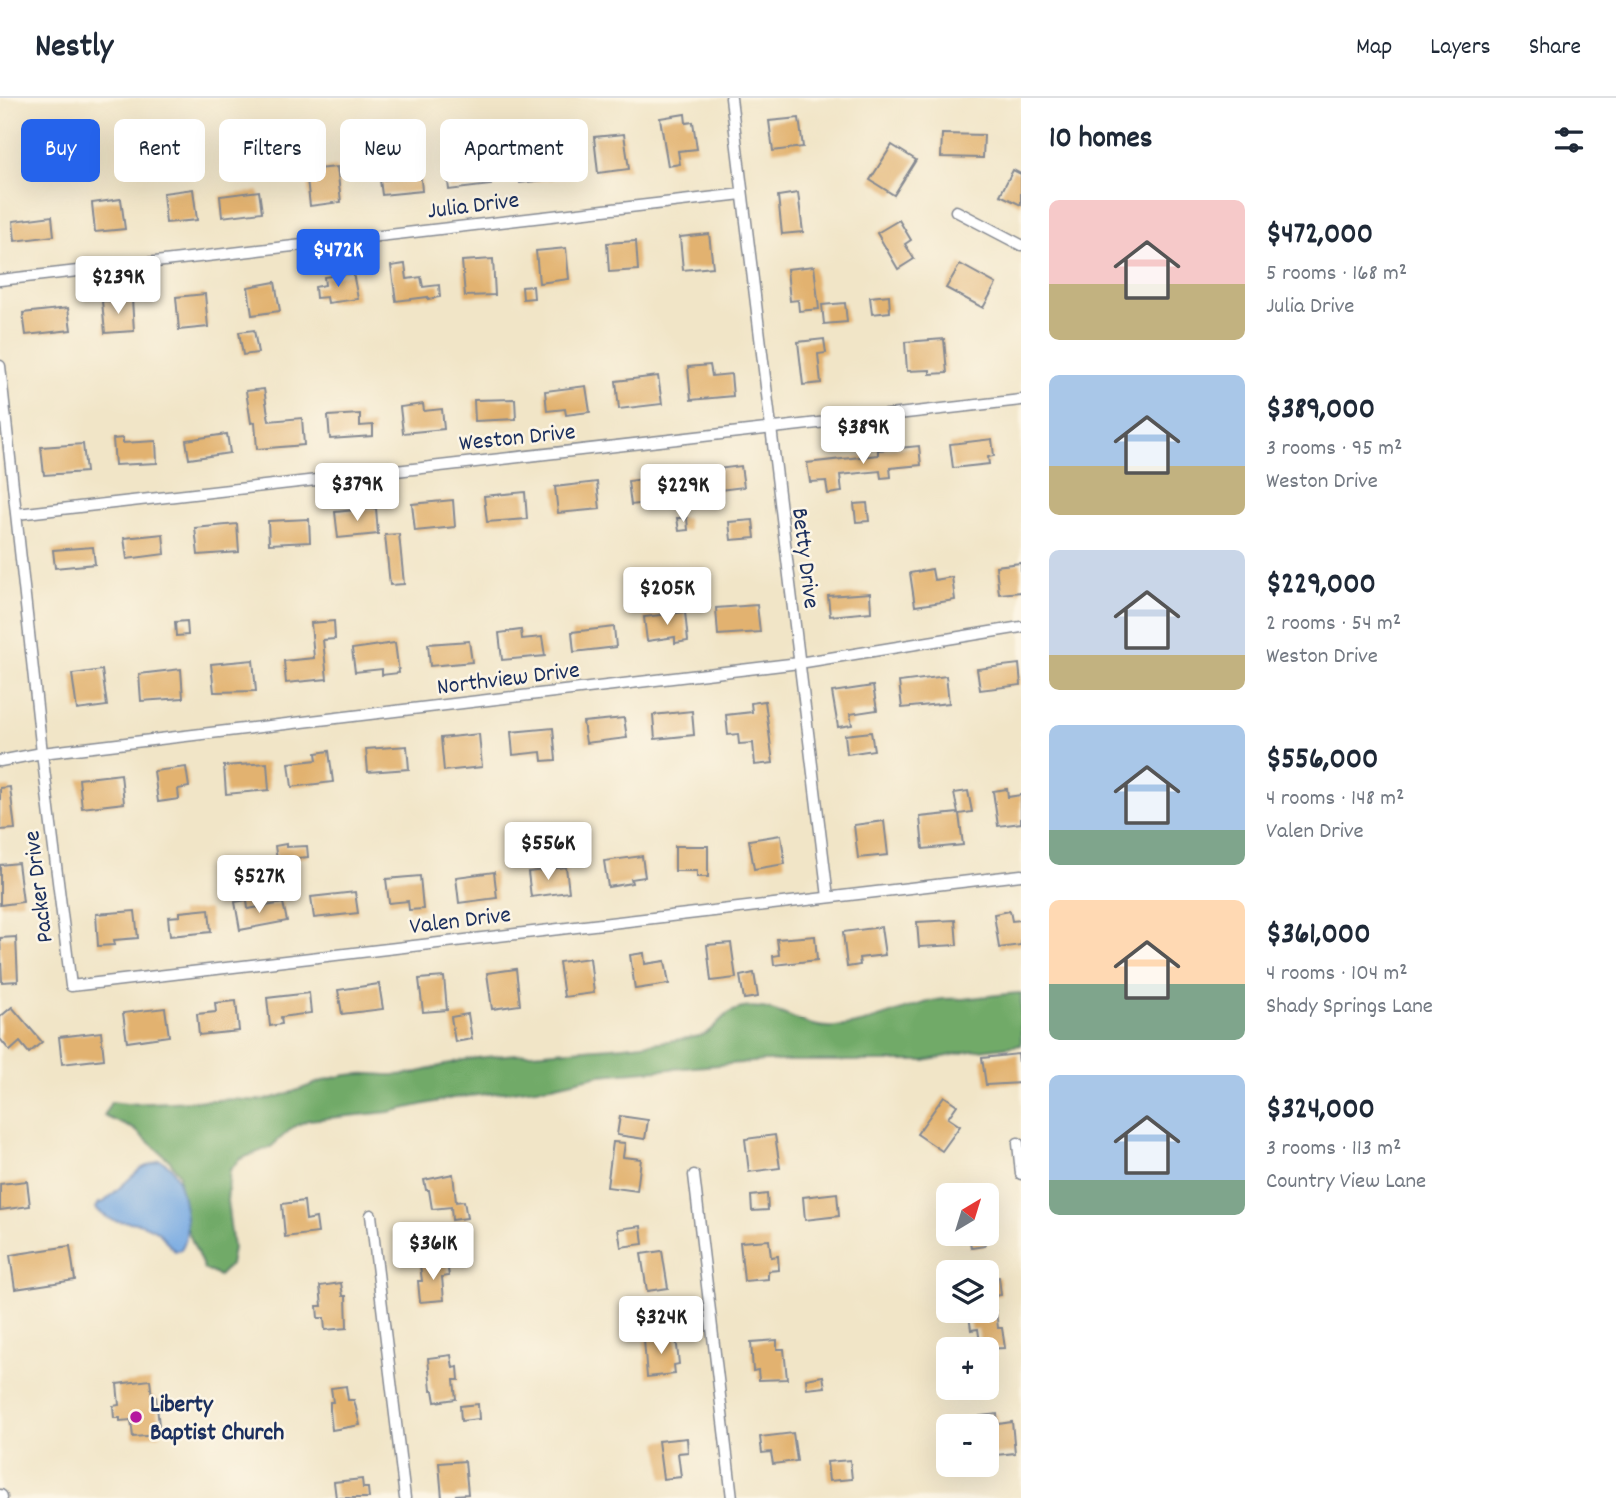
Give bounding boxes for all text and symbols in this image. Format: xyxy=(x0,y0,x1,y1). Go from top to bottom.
text: Nestly xyxy=(35,25,113,72)
text: Map xyxy=(1356,31,1392,65)
text: Layers xyxy=(1430,31,1491,65)
text: Share xyxy=(1529,31,1581,65)
chip: Buy xyxy=(21,119,100,182)
chip: Rent xyxy=(114,119,205,182)
chip: Filters xyxy=(219,119,326,182)
chip: New xyxy=(340,119,426,182)
chip: Apartment xyxy=(440,119,588,182)
text: 10 homes xyxy=(1049,119,1152,162)
icon: filters xyxy=(1550,121,1588,159)
street label: Julia Drive xyxy=(426,184,521,229)
text: $472,000 xyxy=(1266,215,1373,258)
icon: home xyxy=(1105,228,1189,312)
pin: $472K xyxy=(289,230,387,289)
text: $472K xyxy=(313,235,363,268)
pin: $239K xyxy=(69,256,167,316)
text: 5 rooms · 168 m² xyxy=(1266,258,1407,291)
text: $239K xyxy=(91,262,145,295)
text: Julia Drive xyxy=(1266,291,1354,324)
text: $389,000 xyxy=(1266,390,1375,433)
icon: home xyxy=(1105,403,1189,487)
pin: $389K xyxy=(814,406,912,466)
text: $389K xyxy=(837,412,889,445)
street label: Weston Drive xyxy=(457,416,577,462)
text: 3 rooms · 95 m² xyxy=(1266,433,1402,466)
pin: $379K xyxy=(308,464,406,523)
pin: $229K xyxy=(634,464,732,524)
text: Weston Drive xyxy=(1266,466,1378,499)
text: $379K xyxy=(331,469,383,502)
text: $229K xyxy=(657,470,709,503)
street label: Betty Drive xyxy=(781,506,827,611)
text: $229,000 xyxy=(1266,565,1376,608)
pin: $205K xyxy=(618,568,716,627)
text: $205K xyxy=(639,573,695,606)
icon: home xyxy=(1105,578,1189,662)
text: 2 rooms · 54 m² xyxy=(1266,608,1401,641)
text: Weston Drive xyxy=(1266,641,1378,674)
street label: Northview Drive xyxy=(435,654,582,706)
text: $556,000 xyxy=(1266,740,1378,783)
icon: home xyxy=(1105,753,1189,837)
text: 4 rooms · 148 m² xyxy=(1266,783,1404,816)
text: Valen Drive xyxy=(1266,816,1364,849)
pin: $556K xyxy=(499,822,597,882)
text: $556K xyxy=(521,828,575,861)
street label: Packer Drive xyxy=(16,829,64,945)
pin: $527K xyxy=(210,856,308,915)
text: $527K xyxy=(233,861,285,894)
street label: Valen Drive xyxy=(408,899,513,945)
text: $361,000 xyxy=(1266,915,1371,958)
icon: home xyxy=(1105,928,1189,1012)
text: 4 rooms · 104 m² xyxy=(1266,958,1408,991)
text: Shady Springs Lane xyxy=(1266,991,1433,1024)
text: $324,000 xyxy=(1266,1090,1375,1133)
icon: home xyxy=(1105,1103,1189,1187)
text: 3 rooms · 113 m² xyxy=(1266,1133,1402,1166)
text: Country View Lane xyxy=(1266,1166,1426,1199)
north arrow xyxy=(936,1183,999,1246)
map controls xyxy=(936,1183,999,1477)
pin: $361K xyxy=(384,1222,482,1282)
text: $361K xyxy=(409,1228,457,1261)
button: layers xyxy=(936,1260,999,1323)
pin: $324K xyxy=(612,1296,710,1356)
text: $324K xyxy=(635,1302,687,1335)
button: + xyxy=(936,1337,999,1400)
place label: Liberty Baptist Church xyxy=(150,1389,284,1451)
marker: Liberty Baptist Church xyxy=(128,1409,144,1425)
button: − xyxy=(936,1414,999,1477)

